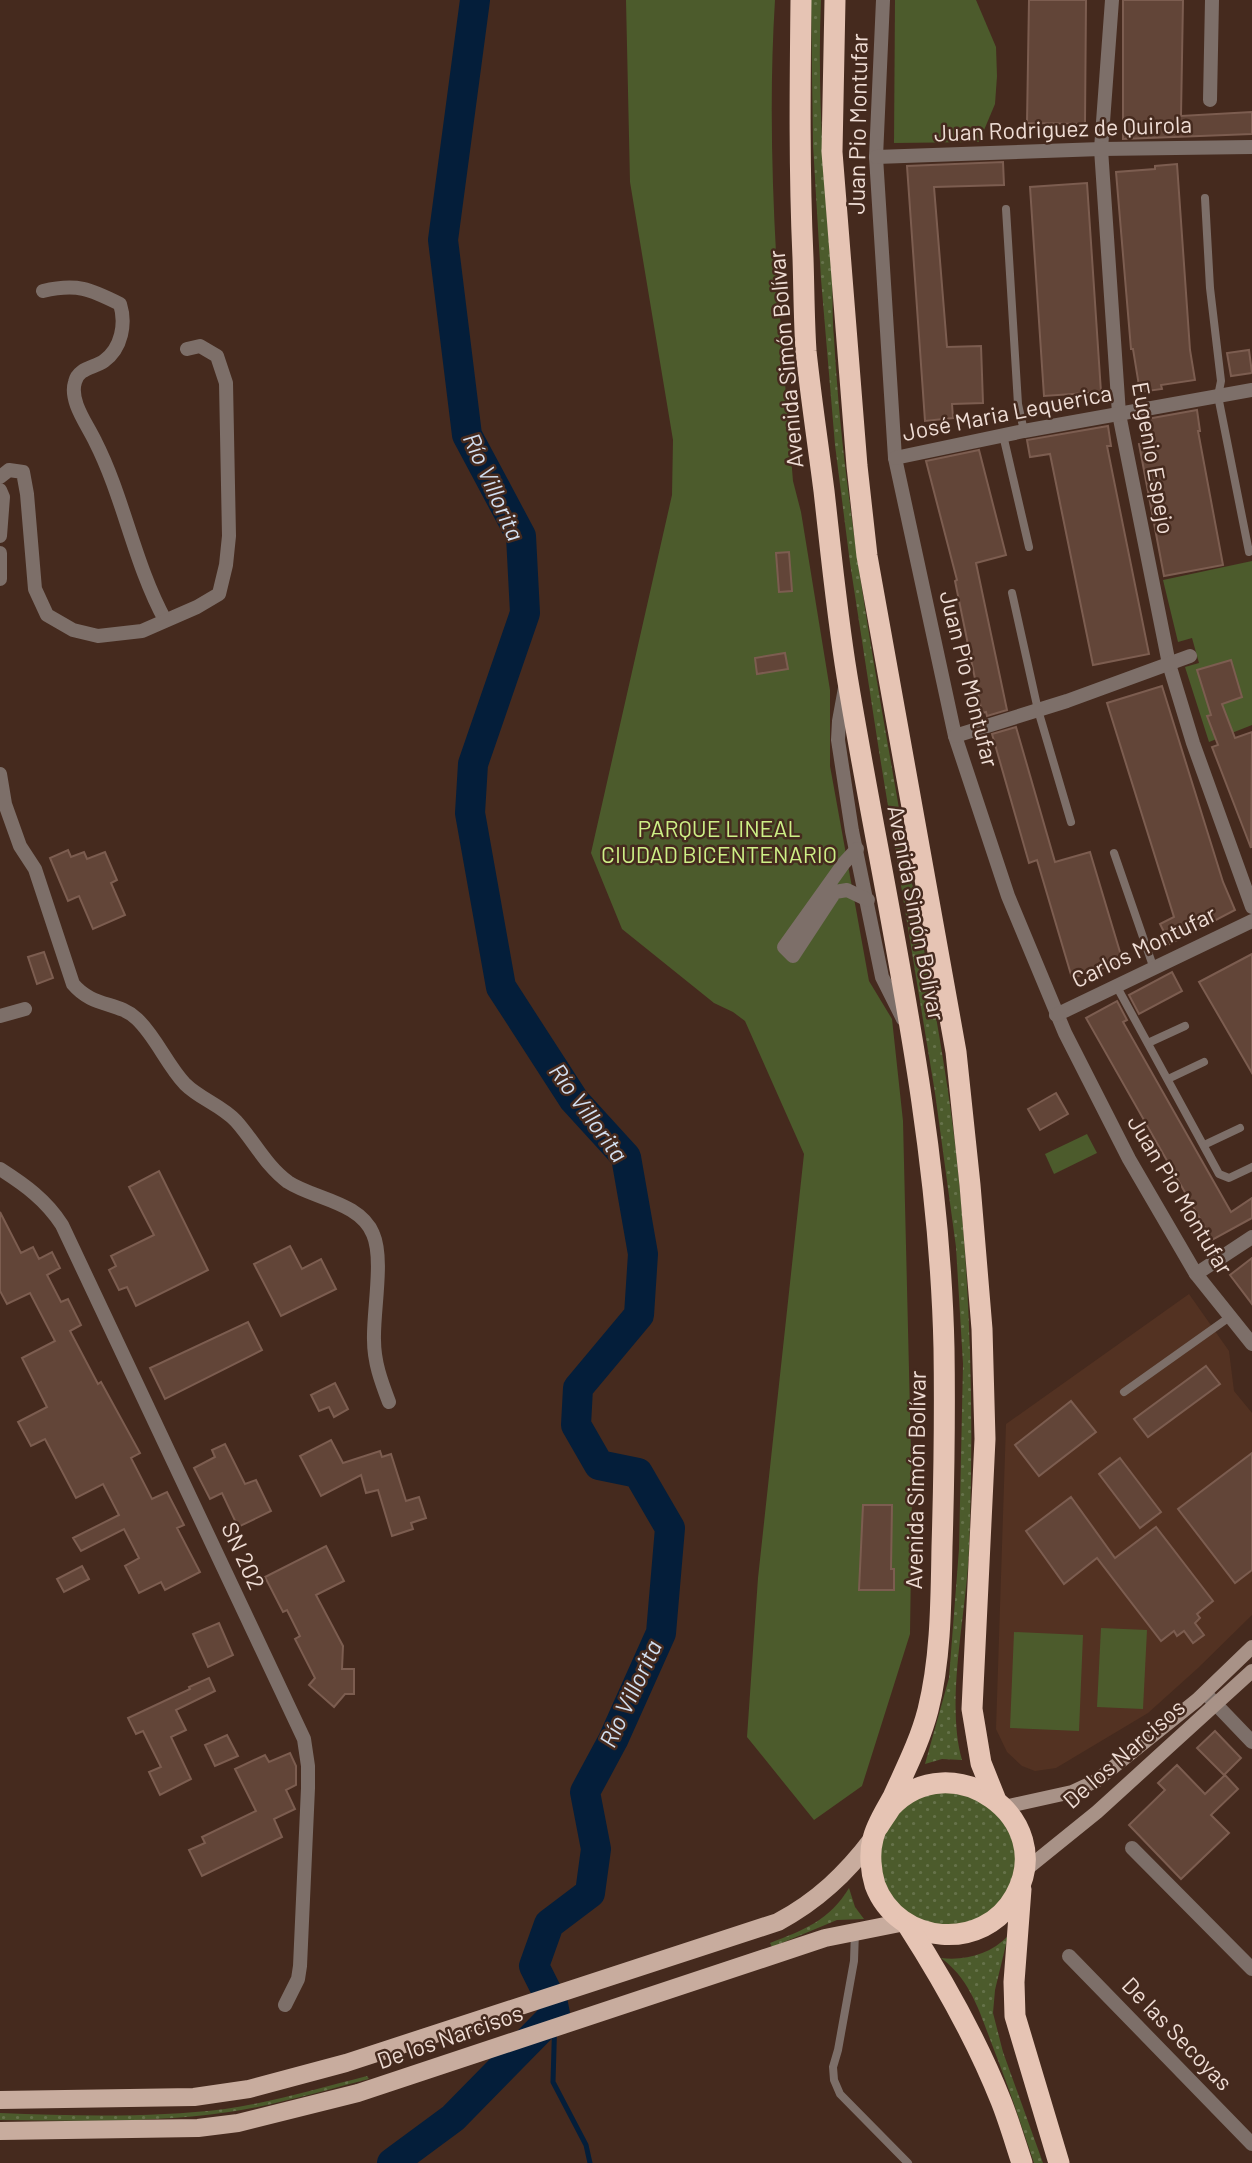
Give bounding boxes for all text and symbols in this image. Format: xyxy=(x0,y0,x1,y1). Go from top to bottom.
street label: Juan Pio Montufar xyxy=(841,33,873,215)
street label: Juan Rodriguez de Quirola xyxy=(934,110,1192,146)
street label: Avenida Simón Bolívar xyxy=(761,248,808,469)
street label: José Maria Lequerica xyxy=(900,378,1114,446)
street label: Eugenio Espejo xyxy=(1127,379,1181,536)
water label: Río Villorita xyxy=(458,428,531,545)
street label: Juan Pio Montufar xyxy=(934,588,1006,771)
street label: Avenida Simón Bolívar xyxy=(882,803,952,1023)
park label: PARQUE LINEAL CIUDAD BICENTENARIO xyxy=(601,814,837,868)
street label: Carlos Montufar xyxy=(1067,899,1221,993)
water label: Río Villorita xyxy=(544,1057,635,1167)
street label: Juan Pio Montufar xyxy=(1122,1110,1240,1280)
street label: Avenida Simón Bolívar xyxy=(899,1370,931,1590)
street label: SN 202 xyxy=(216,1517,272,1594)
water label: Río Villorita xyxy=(592,1635,667,1752)
street label: De los Narcisos xyxy=(1057,1693,1190,1814)
street label: De las Secoyas xyxy=(1117,1971,1239,2096)
street label: De los Narcisos xyxy=(373,1998,526,2074)

